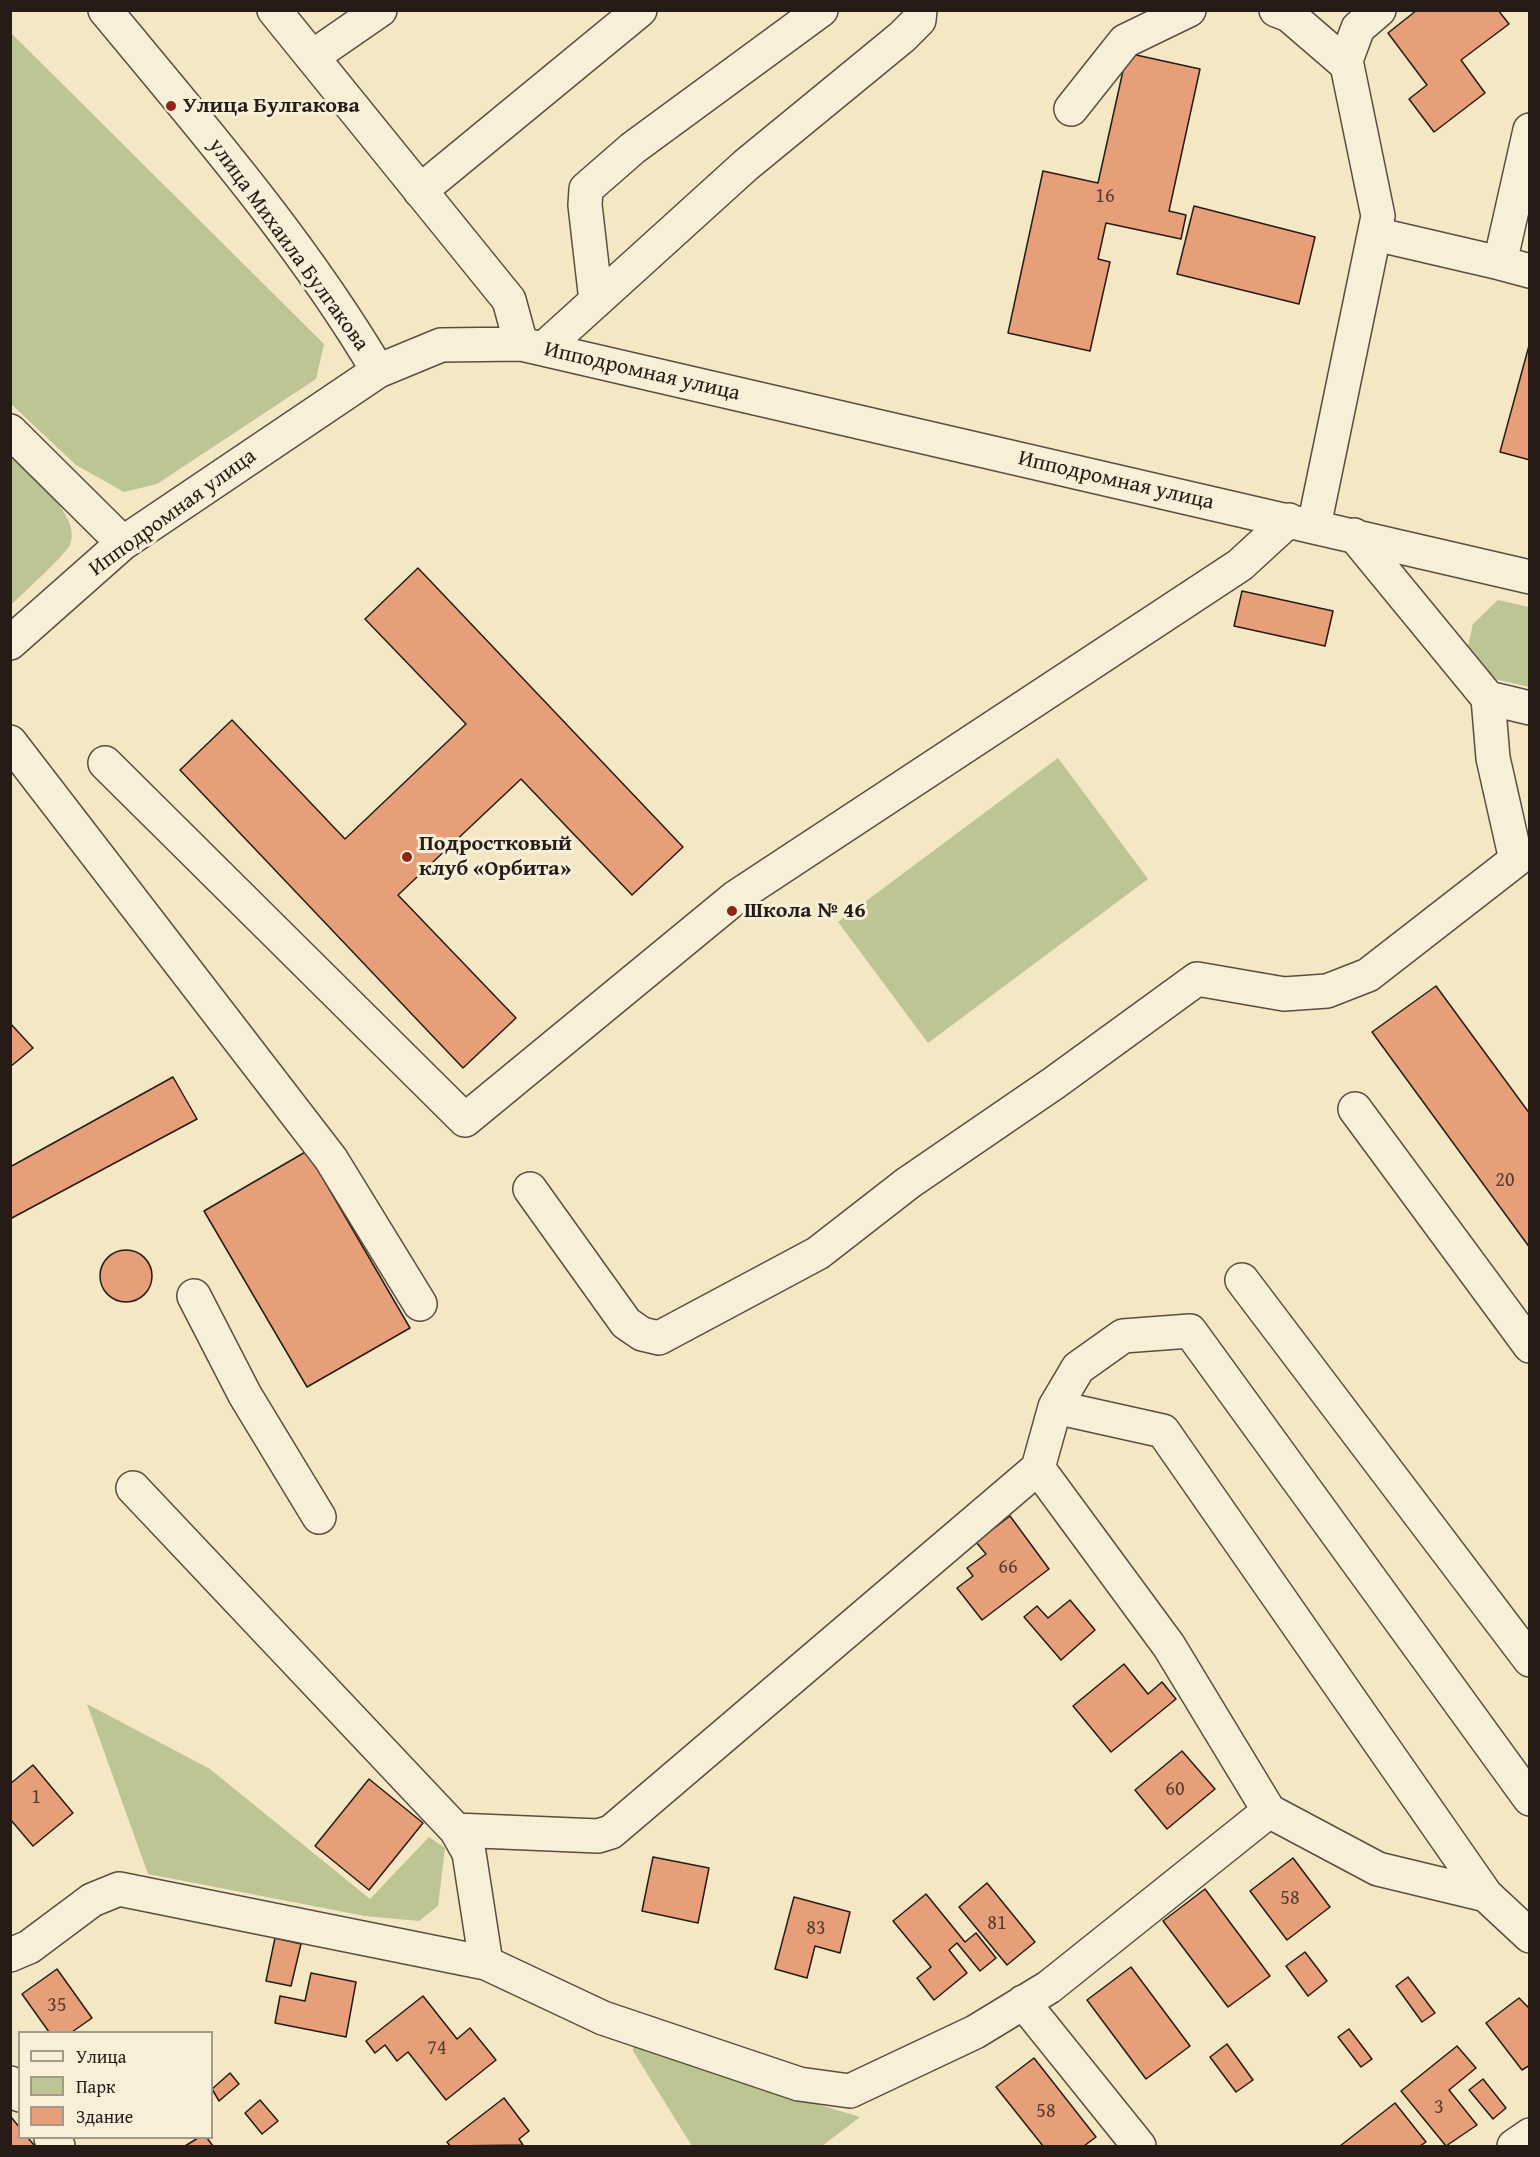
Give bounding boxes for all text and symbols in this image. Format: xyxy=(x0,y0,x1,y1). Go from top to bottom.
place label: Улица Булгакова xyxy=(183,93,360,119)
marker: Улица Булгакова xyxy=(164,99,178,113)
street label: улица Михаила Булгакова xyxy=(202,134,374,356)
house number: 16 xyxy=(1095,185,1115,209)
street label: Ипподромная улица xyxy=(541,337,743,407)
street label: Ипподромная улица xyxy=(84,443,262,583)
street label: Ипподромная улица xyxy=(1015,446,1217,516)
place label: Подростковый клуб «Орбита» xyxy=(419,831,572,882)
marker: Подростковый клуб «Орбита» xyxy=(400,850,414,864)
place label: Школа № 46 xyxy=(744,898,866,924)
marker: Школа № 46 xyxy=(725,904,739,918)
house number: 20 xyxy=(1495,1169,1515,1193)
house number: 66 xyxy=(998,1556,1018,1580)
house number: 60 xyxy=(1165,1778,1185,1802)
house number: 1 xyxy=(31,1786,41,1810)
house number: 58 xyxy=(1280,1887,1300,1911)
house number: 81 xyxy=(987,1912,1007,1936)
house number: 83 xyxy=(806,1917,826,1941)
house number: 35 xyxy=(47,1994,67,2018)
legend xyxy=(18,2031,213,2139)
house number: 74 xyxy=(427,2037,447,2061)
text: Улица xyxy=(76,2043,126,2070)
text: Парк xyxy=(76,2073,115,2100)
house number: 3 xyxy=(1434,2096,1444,2120)
house number: 58 xyxy=(1036,2100,1056,2124)
text: Здание xyxy=(76,2103,133,2130)

